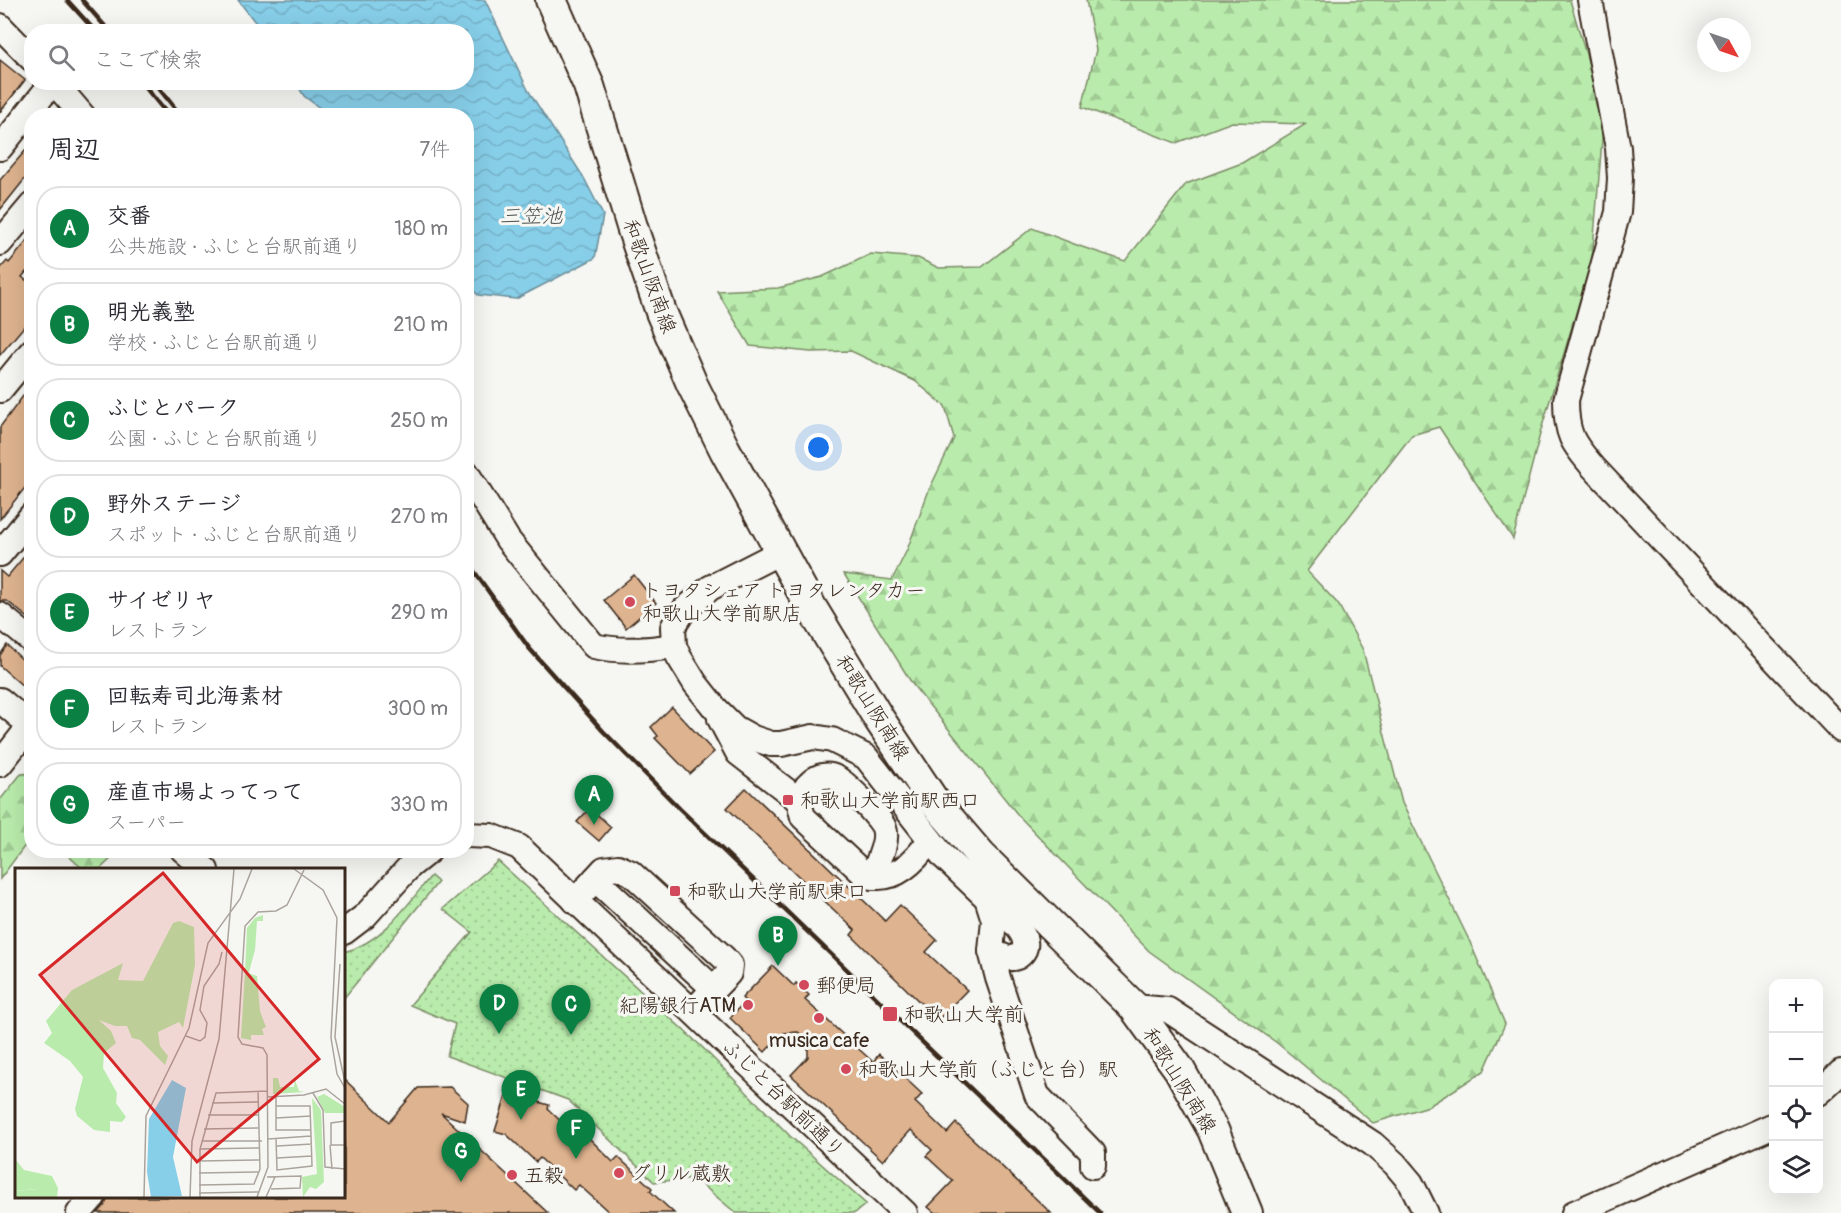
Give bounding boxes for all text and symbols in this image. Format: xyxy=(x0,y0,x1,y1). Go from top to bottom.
north arrow xyxy=(1697,18,1751,72)
search box xyxy=(24,24,474,90)
icon: search xyxy=(45,41,78,74)
text: ここで検索 xyxy=(93,46,203,74)
text: 周辺 xyxy=(48,134,100,166)
text: 7件 xyxy=(419,137,450,162)
text: 交番 xyxy=(107,202,151,230)
water label: 三笠池 xyxy=(500,203,563,230)
text: A xyxy=(63,216,76,241)
text: 180 m xyxy=(394,216,448,241)
street label: 和歌山阪南線 xyxy=(617,216,682,337)
text: 公共施設 · ふじと台駅前通り xyxy=(107,234,362,259)
text: 明光義塾 xyxy=(107,298,195,326)
text: B xyxy=(64,312,75,337)
text: 210 m xyxy=(393,312,448,337)
text: 学校 · ふじと台駅前通り xyxy=(107,330,322,355)
text: ふじとパーク xyxy=(107,394,239,422)
text: C xyxy=(63,408,76,433)
text: 250 m xyxy=(390,408,448,433)
text: 公園 · ふじと台駅前通り xyxy=(107,426,322,451)
your location xyxy=(804,433,833,462)
text: 野外ステージ xyxy=(107,490,241,518)
text: D xyxy=(63,504,76,529)
text: 270 m xyxy=(390,504,448,529)
text: スポット · ふじと台駅前通り xyxy=(107,522,362,547)
place label: トヨタシェア トヨタレンタカー 和歌山大学前駅店 xyxy=(642,578,926,626)
text: サイゼリヤ xyxy=(107,586,216,614)
marker: トヨタシェア トヨタレンタカー 和歌山大学前駅店 xyxy=(623,595,637,609)
text: E xyxy=(64,600,75,625)
text: 290 m xyxy=(391,600,448,625)
text: レストラン xyxy=(107,618,209,643)
street label: 和歌山阪南線 xyxy=(830,650,915,765)
text: 回転寿司北海素材 xyxy=(107,682,283,710)
text: F xyxy=(63,696,76,721)
text: 300 m xyxy=(387,696,448,721)
text: レストラン xyxy=(107,714,209,739)
pin: A xyxy=(574,776,614,825)
text: 産直市場よってって xyxy=(107,778,304,806)
place label: 和歌山大学前駅西口 xyxy=(800,788,980,813)
text: G xyxy=(63,792,76,817)
text: 330 m xyxy=(390,792,448,817)
marker: 和歌山大学前駅西口 xyxy=(781,793,795,807)
text: スーパー xyxy=(107,810,186,835)
inset map xyxy=(15,868,345,1198)
place label: 和歌山大学前駅東口 xyxy=(687,879,867,904)
marker: 和歌山大学前駅東口 xyxy=(668,884,682,898)
pin: B xyxy=(758,916,798,966)
place label: 郵便局 xyxy=(816,973,876,998)
marker: 郵便局 xyxy=(797,978,811,992)
map controls xyxy=(1769,979,1823,1195)
button: + xyxy=(1769,979,1823,1033)
pin: D xyxy=(480,984,518,1034)
pin: C xyxy=(552,986,590,1035)
place label: 紀陽銀行ATM xyxy=(619,993,736,1018)
marker: 紀陽銀行ATM xyxy=(741,998,755,1012)
place label: 和歌山大学前 xyxy=(904,1002,1024,1027)
marker: 和歌山大学前 xyxy=(881,1005,899,1023)
marker: musica cafe xyxy=(812,1011,826,1025)
street label: 和歌山阪南線 xyxy=(1137,1023,1222,1138)
place label: musica cafe xyxy=(769,1028,869,1053)
button: − xyxy=(1769,1033,1823,1087)
street label: ふじと台駅前通り xyxy=(717,1034,850,1163)
place label: 和歌山大学前（ふじと台）駅 xyxy=(858,1057,1118,1082)
marker: 和歌山大学前（ふじと台）駅 xyxy=(839,1062,853,1076)
pin: E xyxy=(502,1070,540,1120)
button: locate xyxy=(1769,1087,1823,1141)
pin: F xyxy=(556,1110,596,1159)
pin: G xyxy=(442,1132,480,1182)
button: layers xyxy=(1769,1141,1823,1195)
place label: グリル蔵敷 xyxy=(631,1161,731,1186)
place label: 五穀 xyxy=(524,1163,564,1188)
marker: グリル蔵敷 xyxy=(612,1166,626,1180)
marker: 五穀 xyxy=(505,1168,519,1182)

